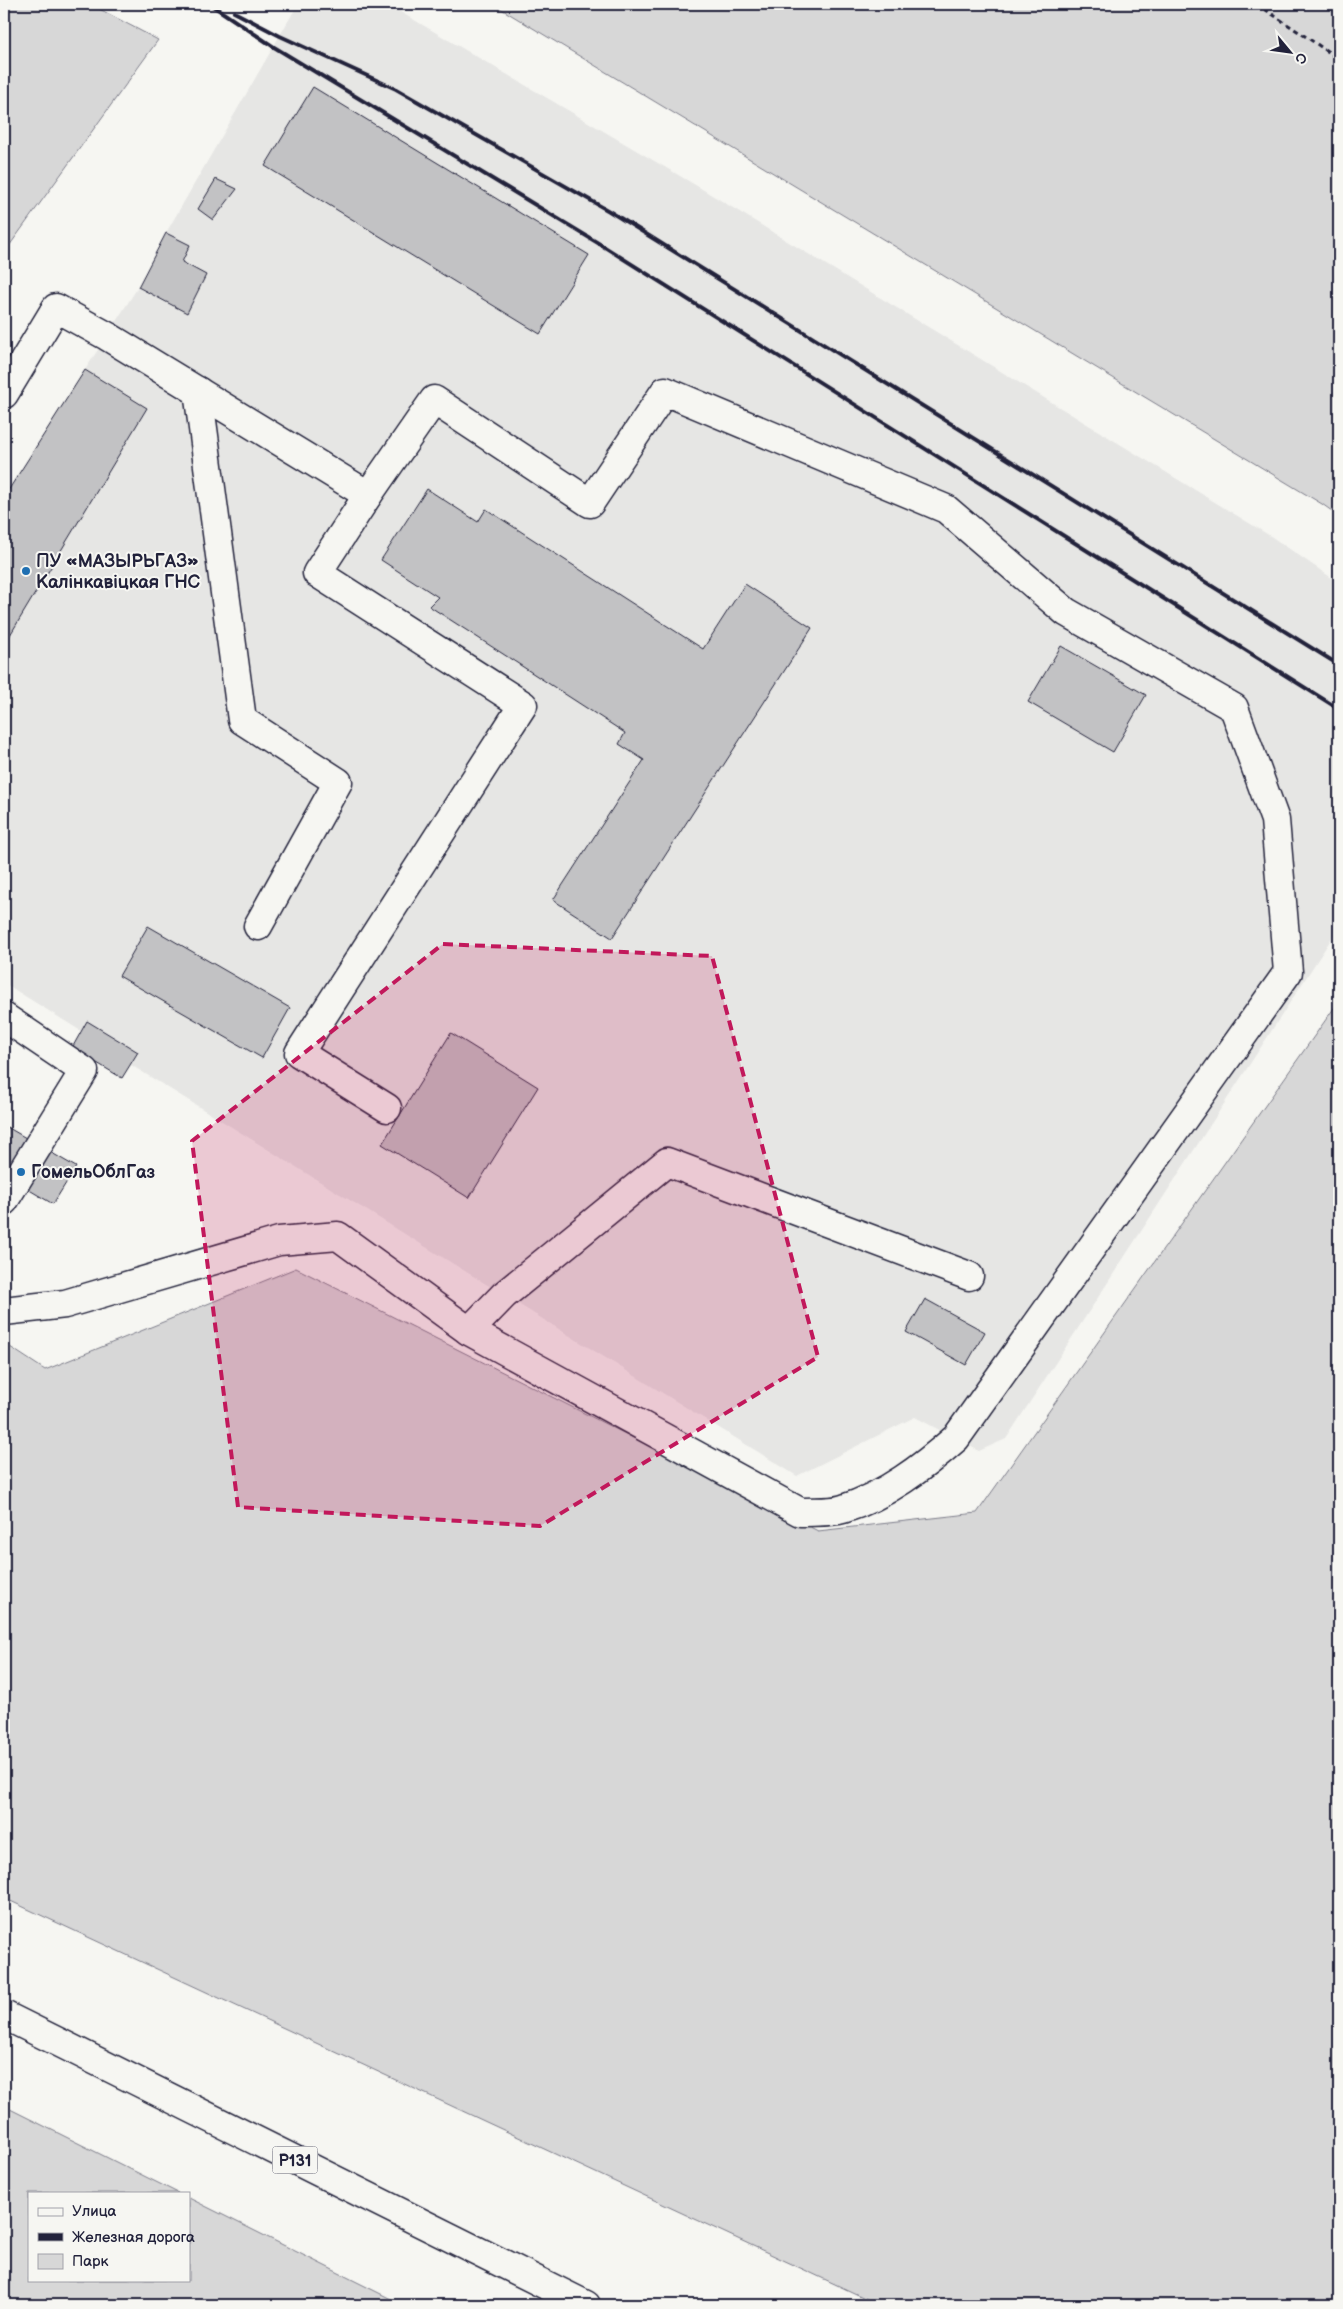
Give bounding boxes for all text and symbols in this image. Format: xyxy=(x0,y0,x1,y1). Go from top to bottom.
north arrow xyxy=(1266,28,1316,78)
text: С xyxy=(1291,50,1311,67)
place label: ПУ «МАЗЫРЬГАЗ» Калінкавіцкая ГНС xyxy=(36,551,201,593)
marker: ПУ «МАЗЫРЬГАЗ» Калінкавіцкая ГНС xyxy=(20,565,32,577)
place label: ГомельОблГаз xyxy=(31,1162,155,1183)
marker: ГомельОблГаз xyxy=(15,1166,27,1178)
road number: Р131 xyxy=(272,2146,318,2174)
legend xyxy=(28,2192,190,2282)
text: Улица xyxy=(72,2202,117,2221)
text: Железная дорога xyxy=(72,2228,195,2247)
text: Парк xyxy=(72,2252,109,2271)

